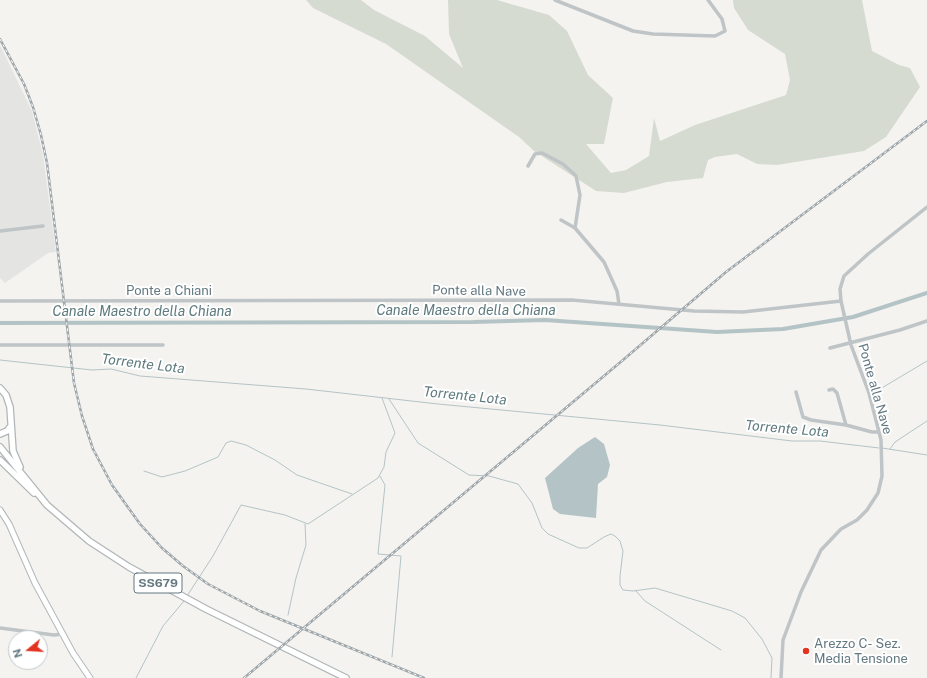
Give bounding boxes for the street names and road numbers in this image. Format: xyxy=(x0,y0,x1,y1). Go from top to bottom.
street label: Ponte alla Nave xyxy=(432,282,526,300)
street label: Ponte a Chiani xyxy=(126,283,212,299)
street label: Ponte alla Nave xyxy=(855,342,895,436)
road number: SS679 xyxy=(134,573,182,593)

